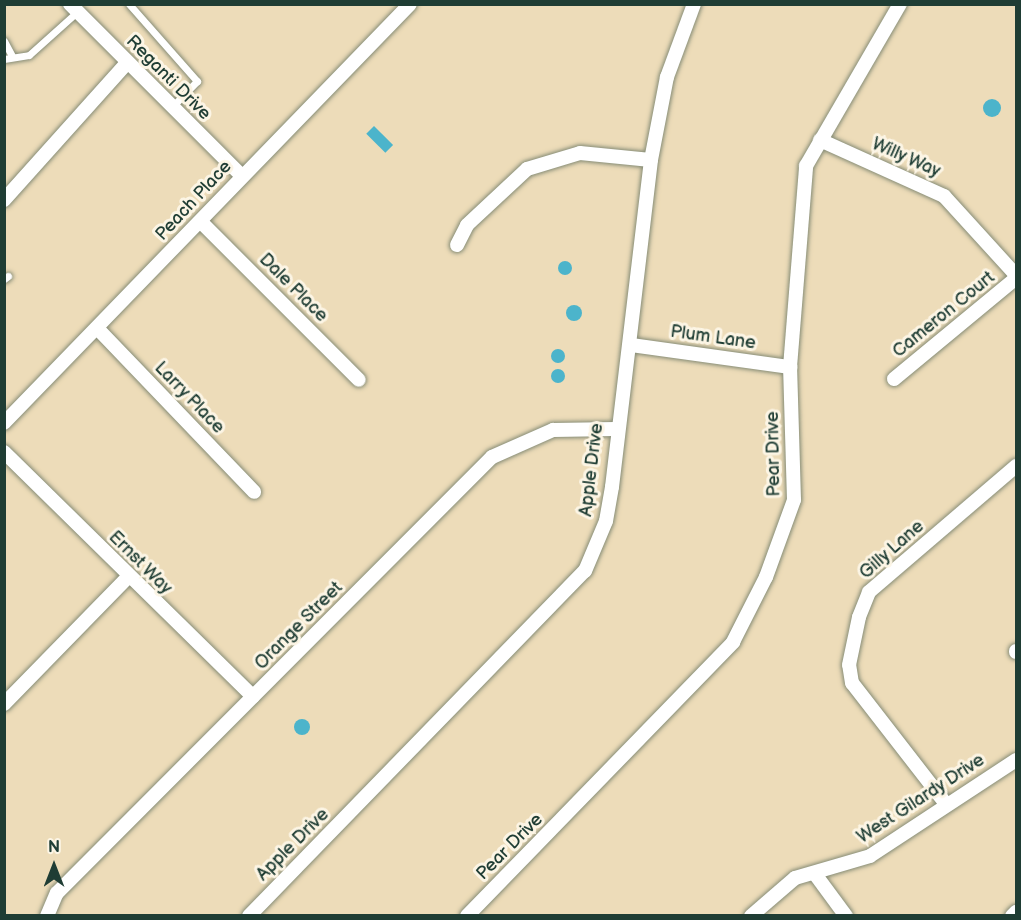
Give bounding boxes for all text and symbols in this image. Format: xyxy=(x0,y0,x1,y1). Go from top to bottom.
street label: Reganti Drive xyxy=(121,31,215,125)
street label: Willy Way xyxy=(868,133,944,183)
street label: Peach Place xyxy=(151,157,237,245)
street label: Dale Place xyxy=(254,249,332,327)
street label: Cameron Court xyxy=(889,267,999,363)
street label: Plum Lane xyxy=(669,321,757,355)
street label: Larry Place xyxy=(149,357,229,439)
street label: Pear Drive xyxy=(762,411,786,497)
street label: Apple Drive xyxy=(576,422,608,518)
street label: Gilly Lane xyxy=(855,516,929,584)
street label: Ernst Way xyxy=(104,527,176,599)
street label: Orange Street xyxy=(251,578,347,674)
street label: West Gilardy Drive xyxy=(853,749,989,849)
street label: Apple Drive xyxy=(252,804,334,886)
street label: Pear Drive xyxy=(472,809,548,885)
north arrow xyxy=(24,836,84,896)
text: N xyxy=(48,838,60,857)

